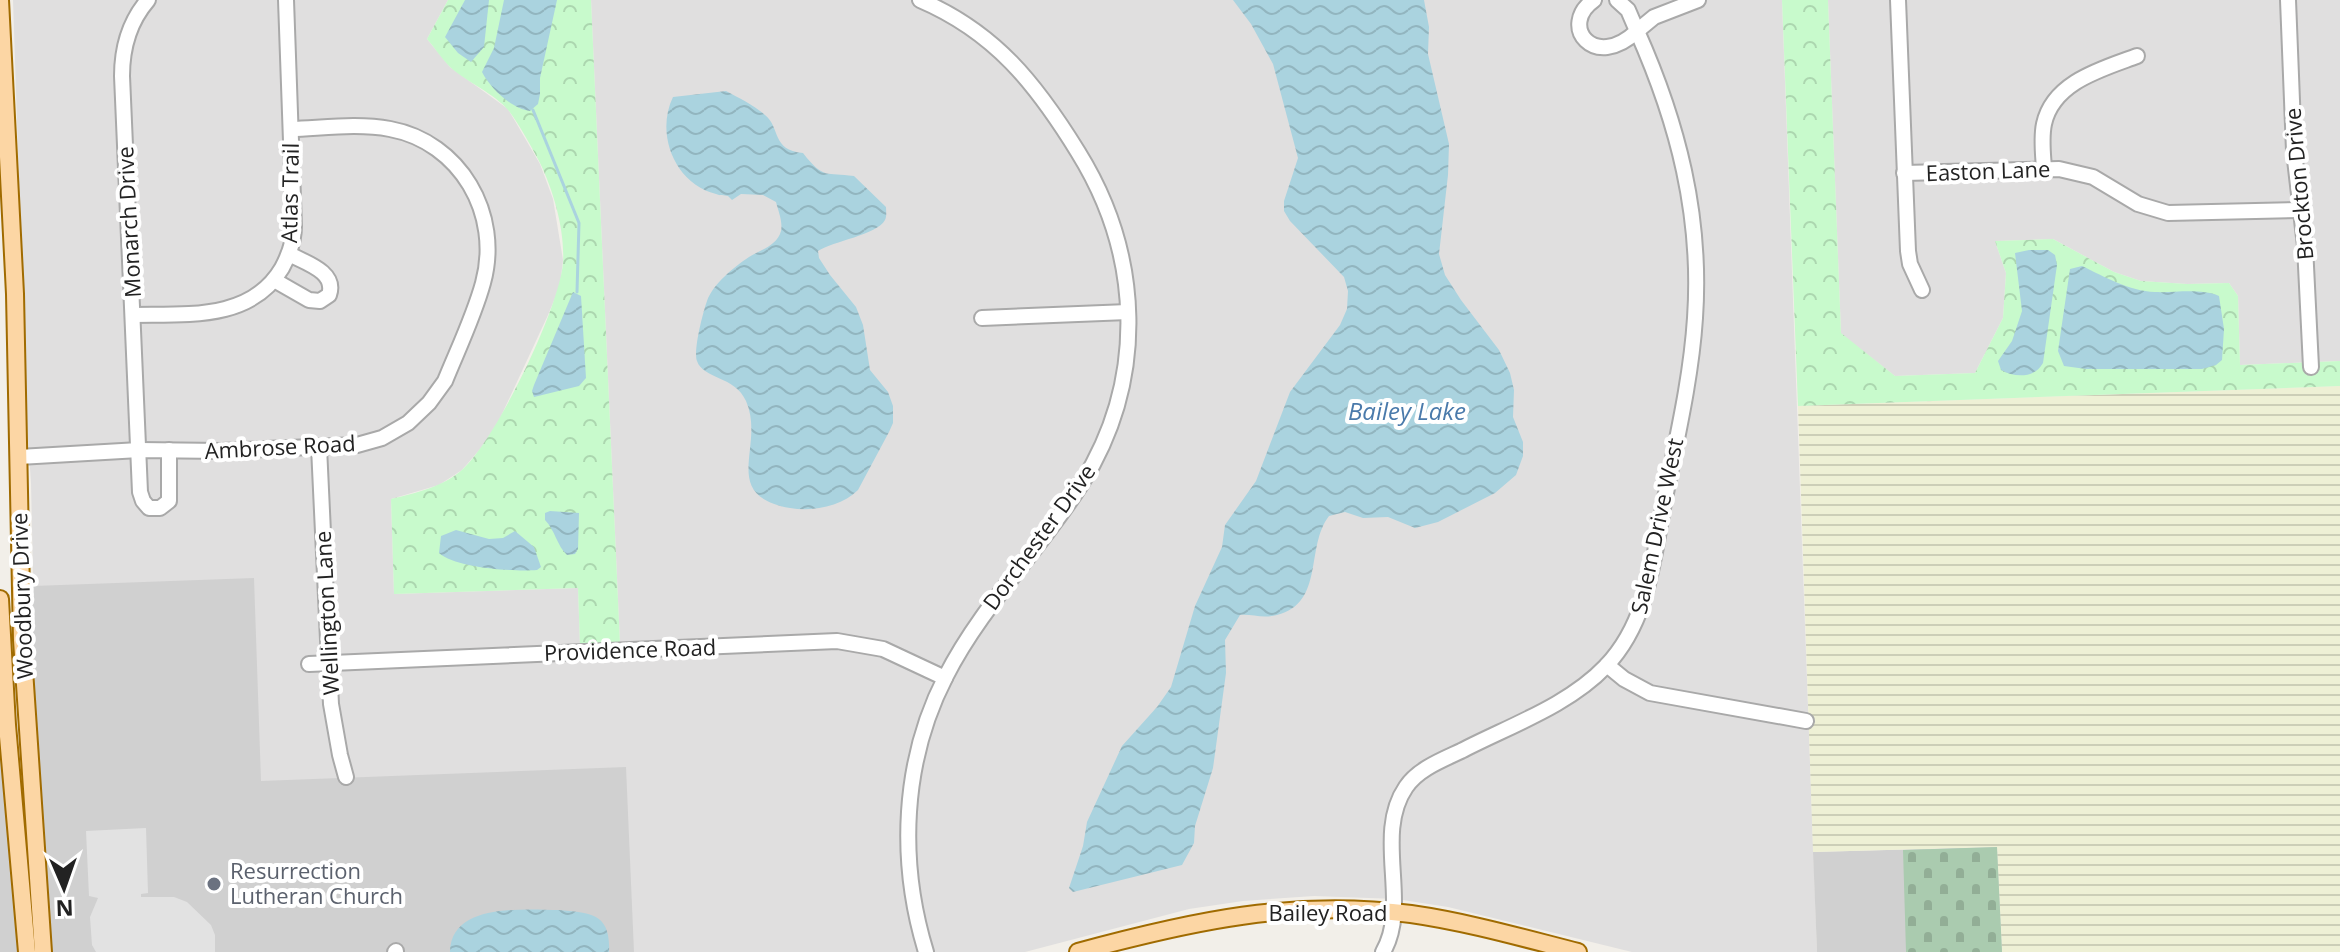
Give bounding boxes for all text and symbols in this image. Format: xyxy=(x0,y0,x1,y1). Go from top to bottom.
street label: Brockton Drive xyxy=(2276,107,2320,261)
street label: Atlas Trail xyxy=(273,143,305,243)
street label: Monarch Drive xyxy=(109,146,147,298)
street label: Easton Lane xyxy=(1925,153,2051,187)
water label: Bailey Lake xyxy=(1348,394,1466,427)
street label: Ambrose Road xyxy=(204,427,356,465)
street label: Salem Drive West xyxy=(1623,435,1689,616)
street label: Dorchester Drive xyxy=(975,457,1101,616)
street label: Woodbury Drive xyxy=(3,512,39,680)
street label: Wellington Lane xyxy=(307,530,345,696)
street label: Providence Road xyxy=(543,631,717,667)
north arrow xyxy=(24,848,104,928)
place label: Resurrection Lutheran Church xyxy=(230,855,403,910)
marker: Resurrection Lutheran Church xyxy=(205,875,223,893)
text: N xyxy=(55,894,74,924)
street label: Bailey Road xyxy=(1268,897,1388,927)

